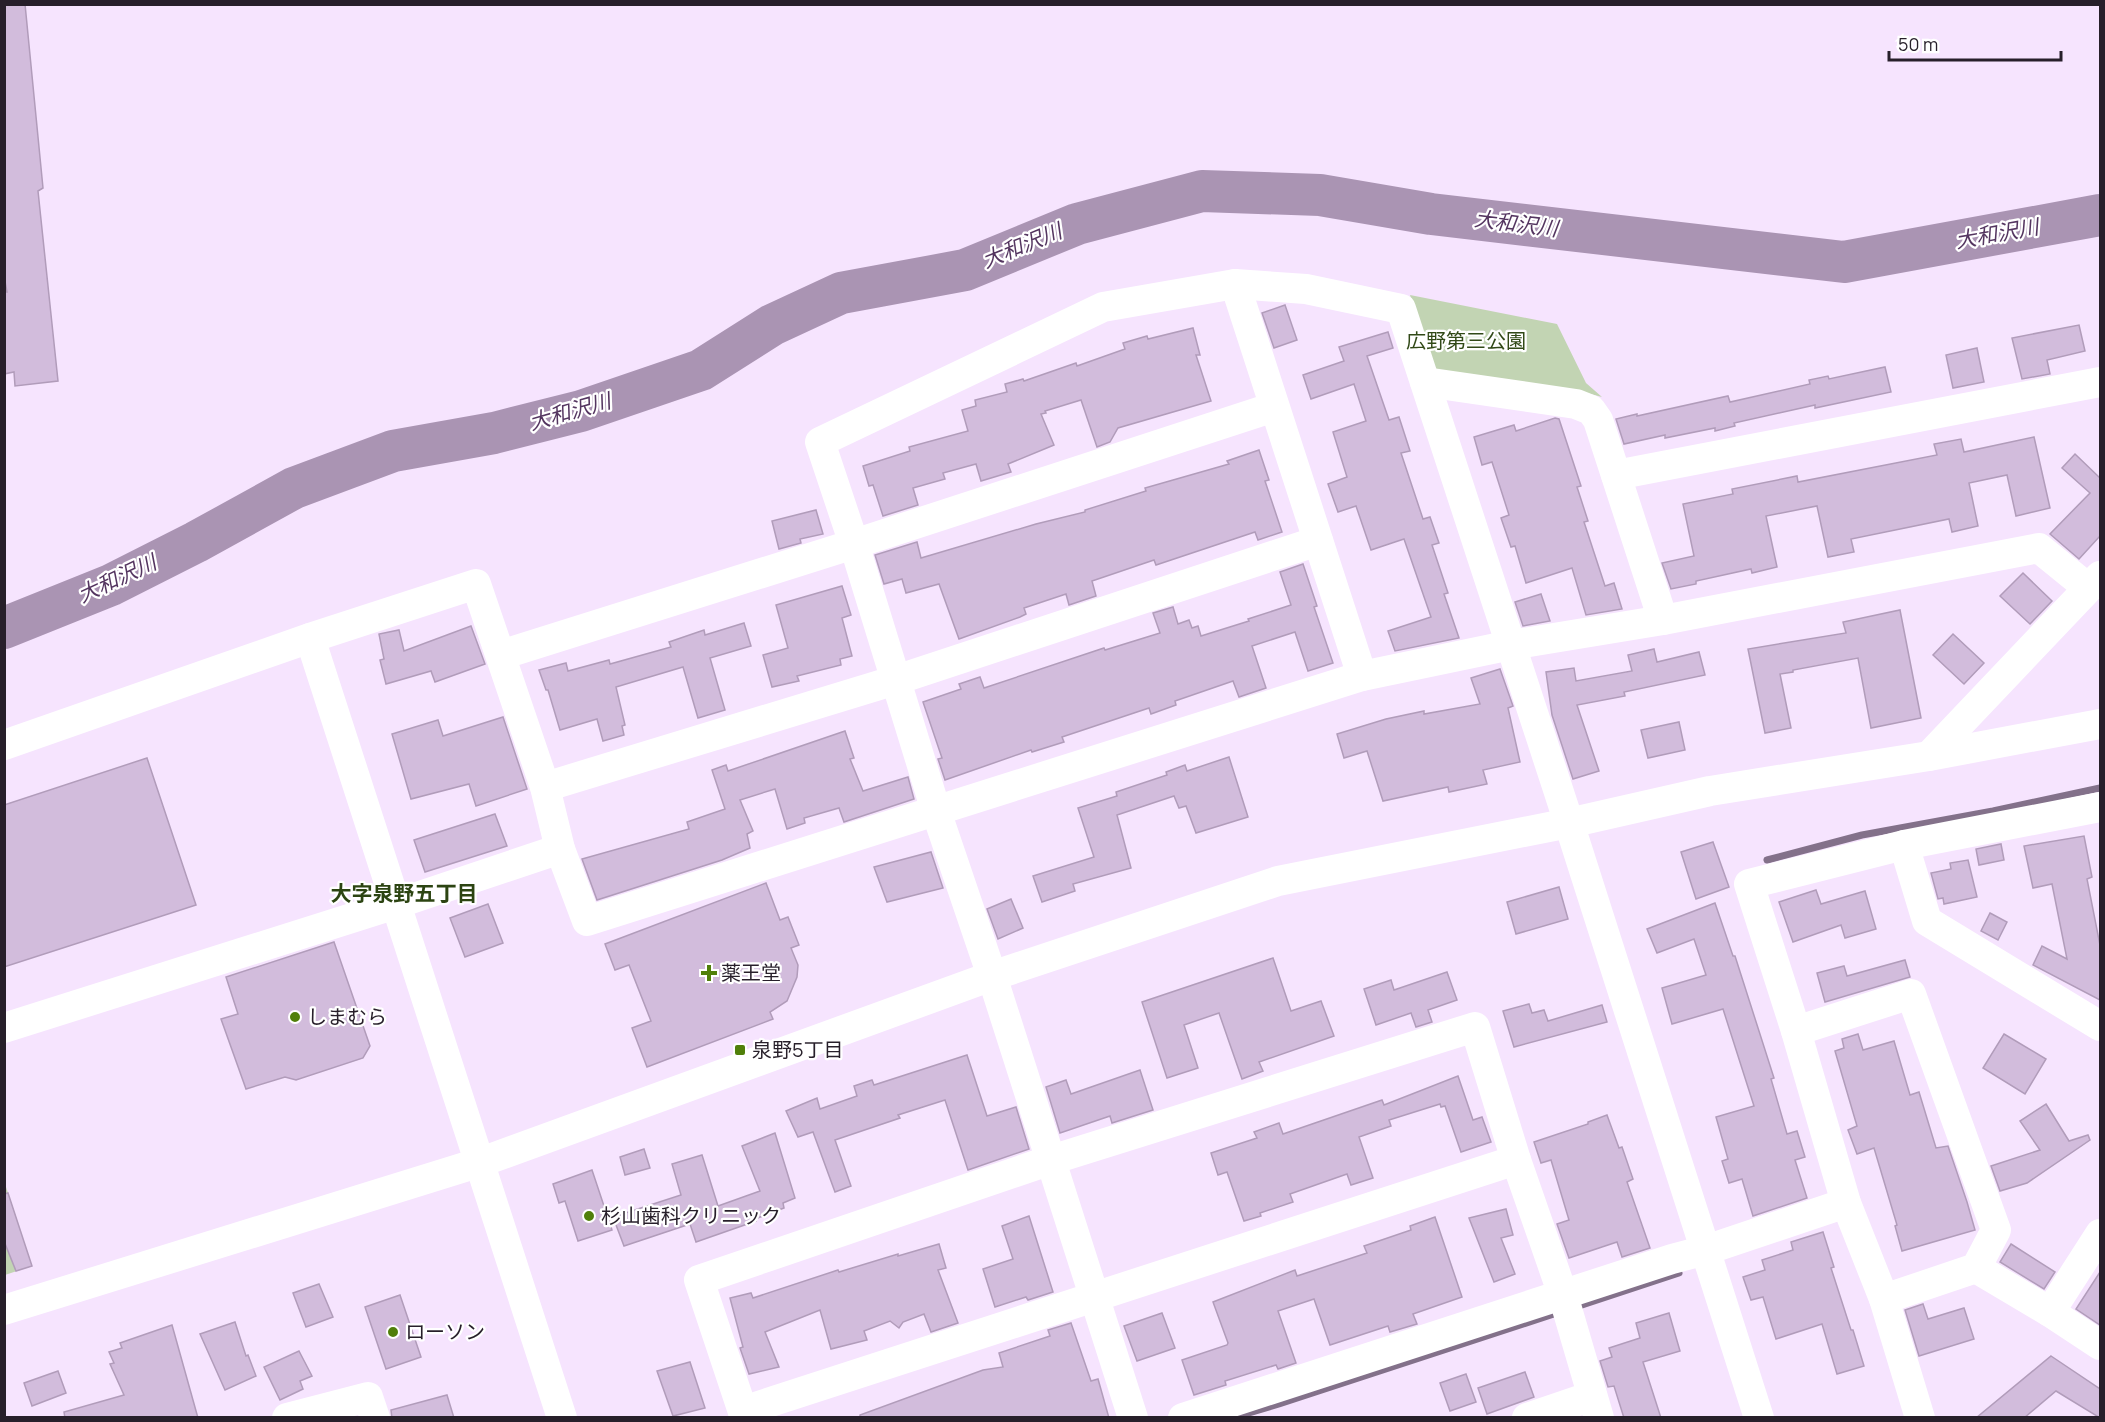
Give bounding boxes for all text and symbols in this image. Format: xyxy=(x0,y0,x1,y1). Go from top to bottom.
scale bar xyxy=(1889,24,2062,62)
text: 50 m xyxy=(1898,32,1938,56)
water label: 大和沢川 xyxy=(1473,204,1561,242)
water label: 大和沢川 xyxy=(1953,212,2043,254)
water label: 大和沢川 xyxy=(977,216,1068,274)
park label: 広野第三公園 xyxy=(1406,327,1526,354)
water label: 大和沢川 xyxy=(525,385,616,436)
water label: 大和沢川 xyxy=(73,547,162,609)
district label: 大字泉野五丁目 xyxy=(331,879,478,907)
place label: 薬王堂 xyxy=(721,959,781,986)
marker: 薬王堂 xyxy=(702,966,716,980)
place label: しまむら xyxy=(307,1003,387,1030)
marker: しまむら xyxy=(288,1010,302,1024)
place label: 泉野5丁目 xyxy=(752,1036,844,1063)
marker: 泉野5丁目 xyxy=(733,1043,747,1057)
place label: 杉山歯科クリニック xyxy=(601,1202,781,1229)
marker: 杉山歯科クリニック xyxy=(582,1209,596,1223)
place label: ローソン xyxy=(405,1318,485,1345)
marker: ローソン xyxy=(386,1325,400,1339)

